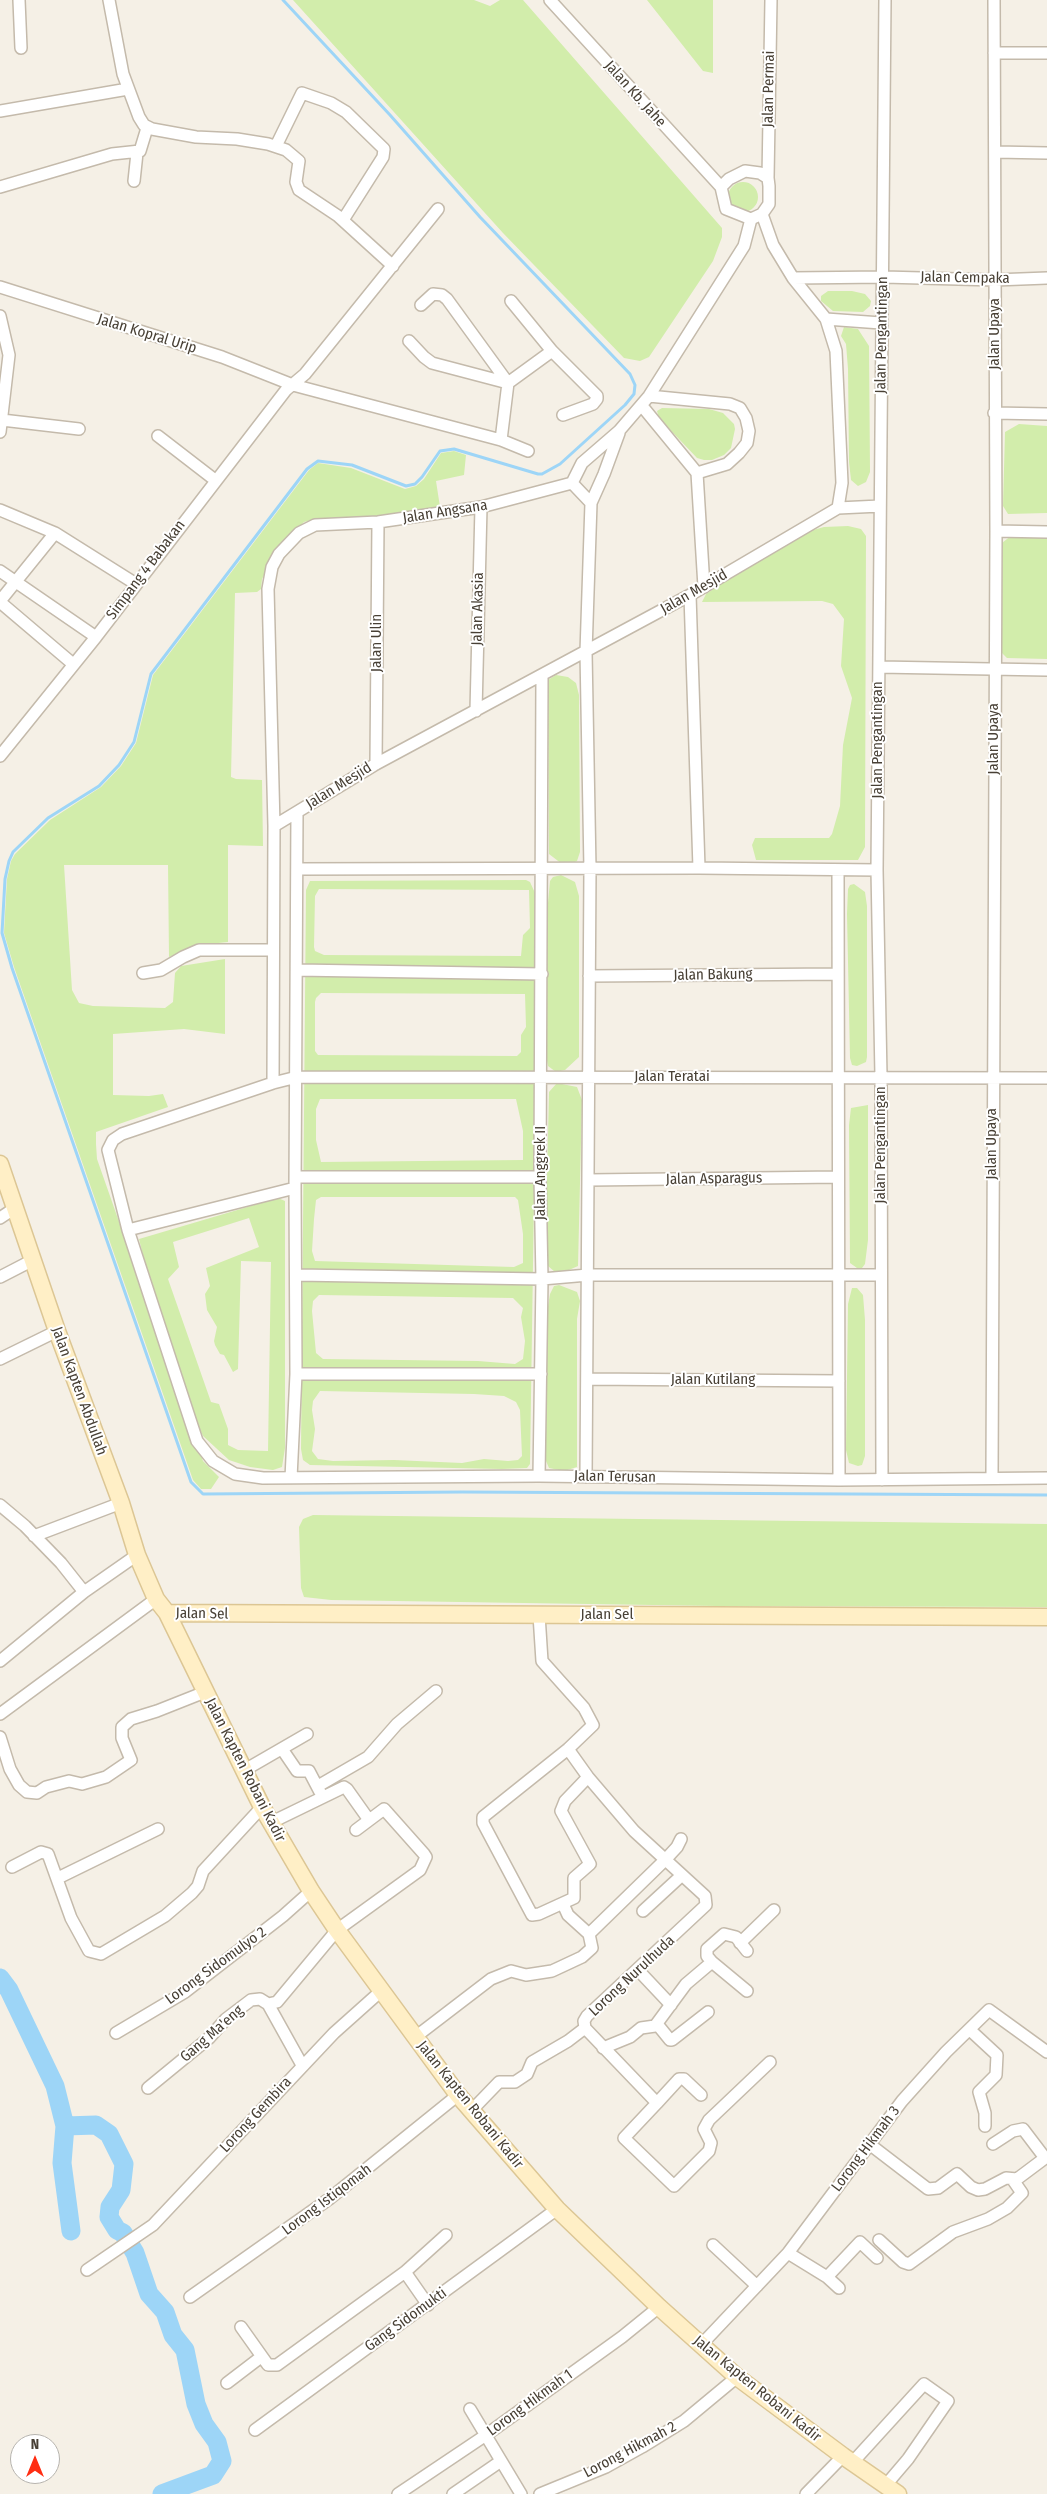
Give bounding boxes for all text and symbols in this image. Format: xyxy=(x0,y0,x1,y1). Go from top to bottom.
street label: Jalan Permai xyxy=(759,51,779,127)
street label: Jalan Kb. Jahe xyxy=(600,57,670,131)
street label: Jalan Cempaka xyxy=(920,268,1010,288)
street label: Jalan Pengantingan xyxy=(872,276,892,394)
street label: Jalan Upaya xyxy=(986,298,1004,370)
street label: Jalan Kopral Urip xyxy=(95,310,199,358)
street label: Jalan Angsana xyxy=(401,496,489,528)
street label: Simpang 4 Babakan xyxy=(103,517,189,623)
street label: Jalan Mesjid xyxy=(657,566,731,618)
street label: Jalan Akasia xyxy=(468,572,488,646)
street label: Jalan Ulin xyxy=(368,614,386,672)
street label: Jalan Pengantingan xyxy=(869,681,887,799)
street label: Jalan Upaya xyxy=(985,703,1003,775)
street label: Jalan Mesjid xyxy=(303,759,375,813)
street label: Jalan Bakung xyxy=(673,965,753,985)
street label: Jalan Teratai xyxy=(634,1068,710,1086)
street label: Jalan Pengantingan xyxy=(872,1086,890,1204)
street label: Jalan Upaya xyxy=(983,1108,1001,1180)
street label: Jalan Anggrek II xyxy=(532,1126,550,1220)
street label: Jalan Asparagus xyxy=(666,1169,762,1189)
street label: Jalan Kapten Abdullah xyxy=(47,1324,111,1458)
street label: Jalan Kutilang xyxy=(671,1371,755,1389)
street label: Jalan Terusan xyxy=(574,1467,656,1487)
street label: Jalan Sel xyxy=(175,1605,229,1623)
street label: Jalan Sel xyxy=(581,1606,633,1624)
street label: Jalan Kapten Robani Kadir xyxy=(201,1695,289,1845)
street label: Lorong Sidomulyo 2 xyxy=(162,1923,270,2009)
street label: Lorong Nurulhuda xyxy=(585,1932,679,2020)
street label: Gang Ma'eng xyxy=(177,2002,247,2066)
street label: Jalan Kapten Robani Kadir xyxy=(413,2038,527,2172)
street label: Lorong Gembira xyxy=(216,2073,296,2157)
street label: Lorong Hikmah 3 xyxy=(828,2103,904,2195)
street label: Lorong Istiqomah xyxy=(279,2161,375,2239)
street label: Gang Sidomukti xyxy=(362,2284,450,2356)
street label: Jalan Kapten Robani Kadir xyxy=(690,2332,824,2446)
street label: Lorong Hikmah 1 xyxy=(484,2366,576,2440)
street label: Lorong Hikmah 2 xyxy=(581,2418,679,2482)
north arrow xyxy=(10,2434,60,2484)
text: N xyxy=(31,2436,39,2453)

